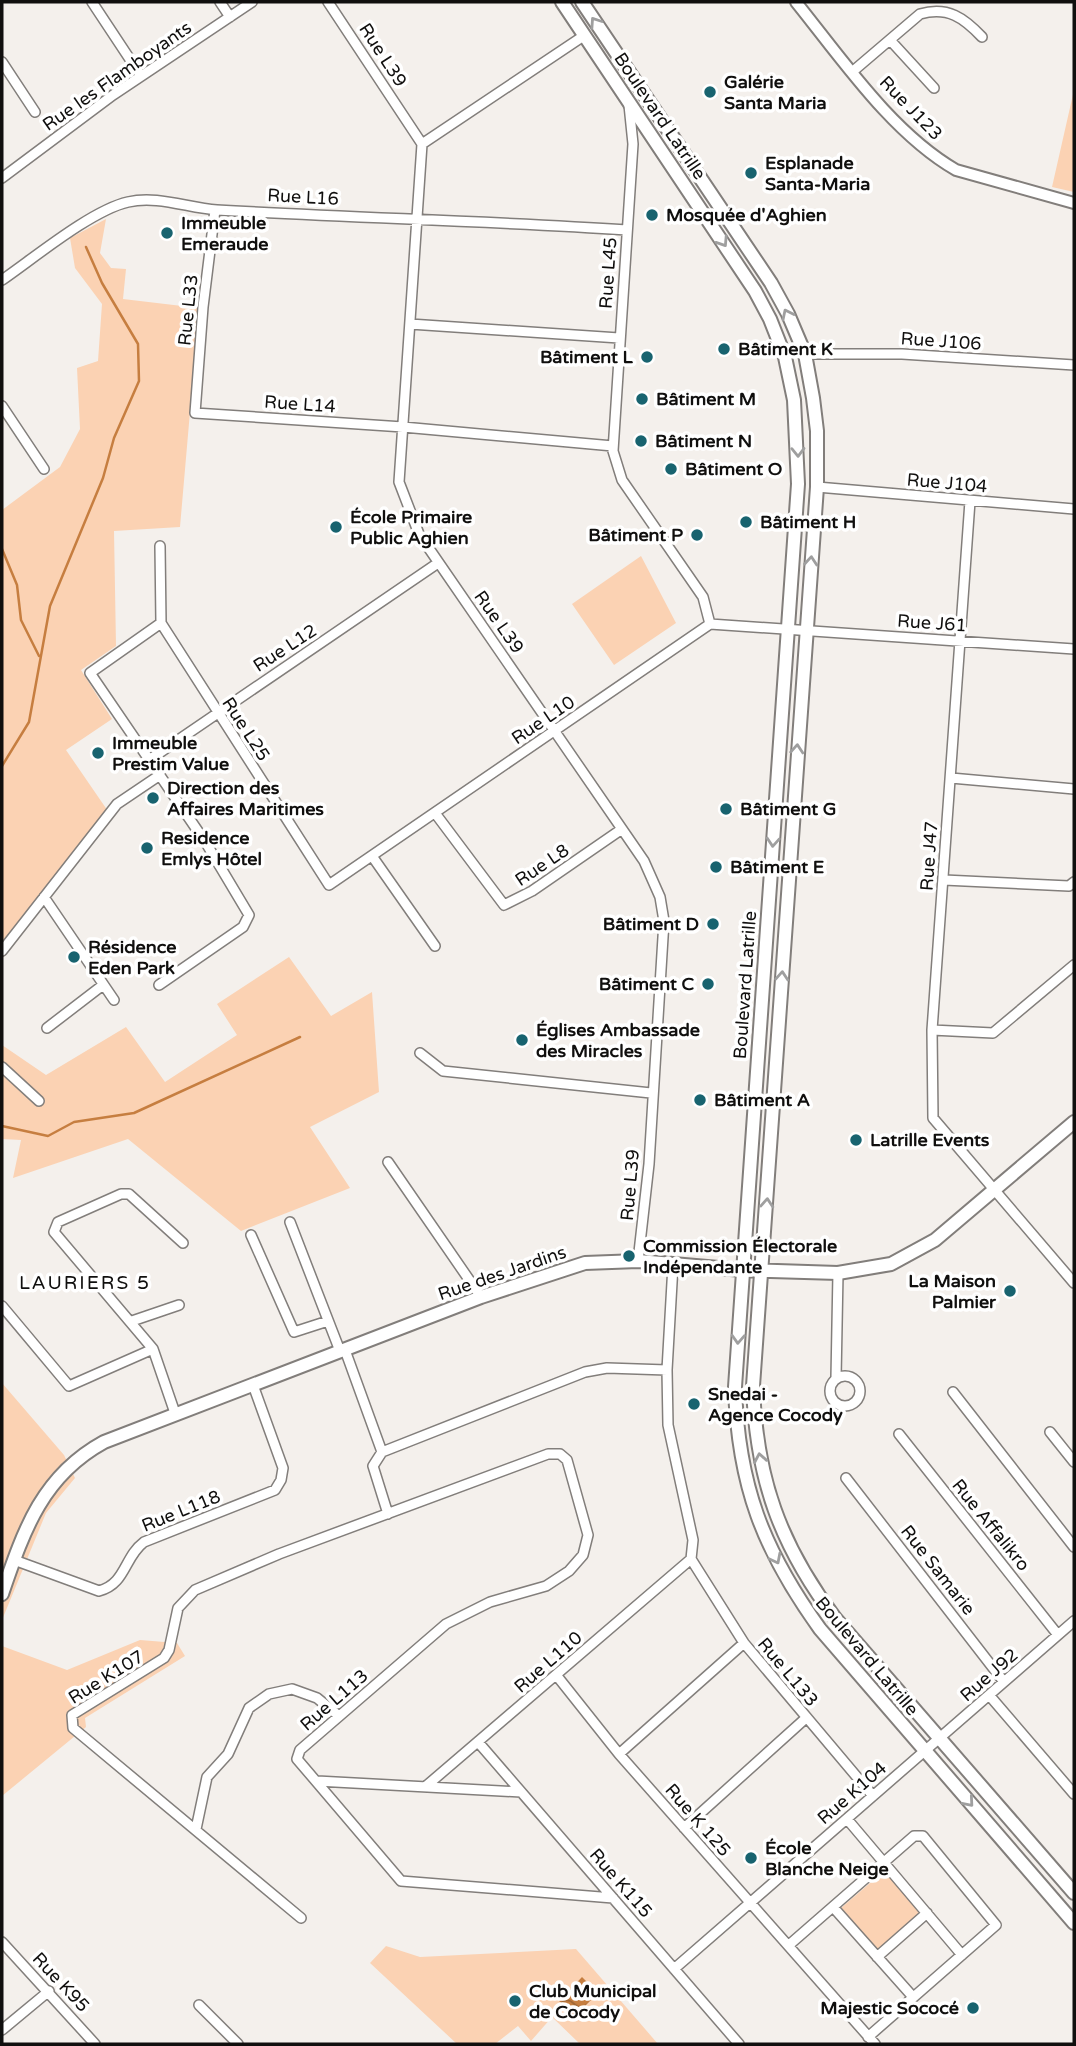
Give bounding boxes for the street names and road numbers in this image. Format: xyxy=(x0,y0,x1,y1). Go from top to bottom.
street label: Rue les Flamboyants xyxy=(38,16,196,136)
street label: Rue L39 xyxy=(354,19,412,91)
street label: Boulevard Latrille xyxy=(609,48,711,184)
street label: Rue J123 xyxy=(875,71,947,145)
street label: Rue L16 xyxy=(267,184,339,210)
street label: Rue L45 xyxy=(595,237,621,309)
street label: Rue L33 xyxy=(173,273,203,347)
street label: Rue J106 xyxy=(900,327,982,355)
street label: Rue L14 xyxy=(264,391,336,417)
street label: Rue J104 xyxy=(906,469,988,497)
street label: Rue L39 xyxy=(469,586,529,658)
street label: Rue J61 xyxy=(896,610,968,636)
street label: Rue L12 xyxy=(249,619,321,677)
street label: Rue L10 xyxy=(507,691,579,749)
street label: Rue L25 xyxy=(217,693,275,765)
street label: Rue J47 xyxy=(916,820,942,892)
street label: Rue L8 xyxy=(511,839,573,891)
street label: Boulevard Latrille xyxy=(729,910,761,1060)
street label: Rue L39 xyxy=(616,1148,644,1222)
street label: Rue des Jardins xyxy=(435,1241,569,1305)
street label: Rue Affalikro xyxy=(947,1475,1035,1575)
street label: Rue L118 xyxy=(138,1485,224,1537)
street label: Rue Samarie xyxy=(896,1521,980,1619)
street label: Boulevard Latrille xyxy=(811,1592,923,1720)
street label: Rue L110 xyxy=(509,1626,587,1698)
street label: Rue L133 xyxy=(753,1633,823,1711)
street label: Rue J92 xyxy=(955,1644,1023,1706)
street label: Rue K107 xyxy=(64,1645,148,1709)
street label: Rue L113 xyxy=(295,1664,373,1736)
street label: Rue K104 xyxy=(813,1757,891,1829)
street label: Rue K 125 xyxy=(660,1779,736,1861)
street label: Rue K115 xyxy=(585,1844,657,1922)
street label: Rue K95 xyxy=(28,1948,94,2016)

